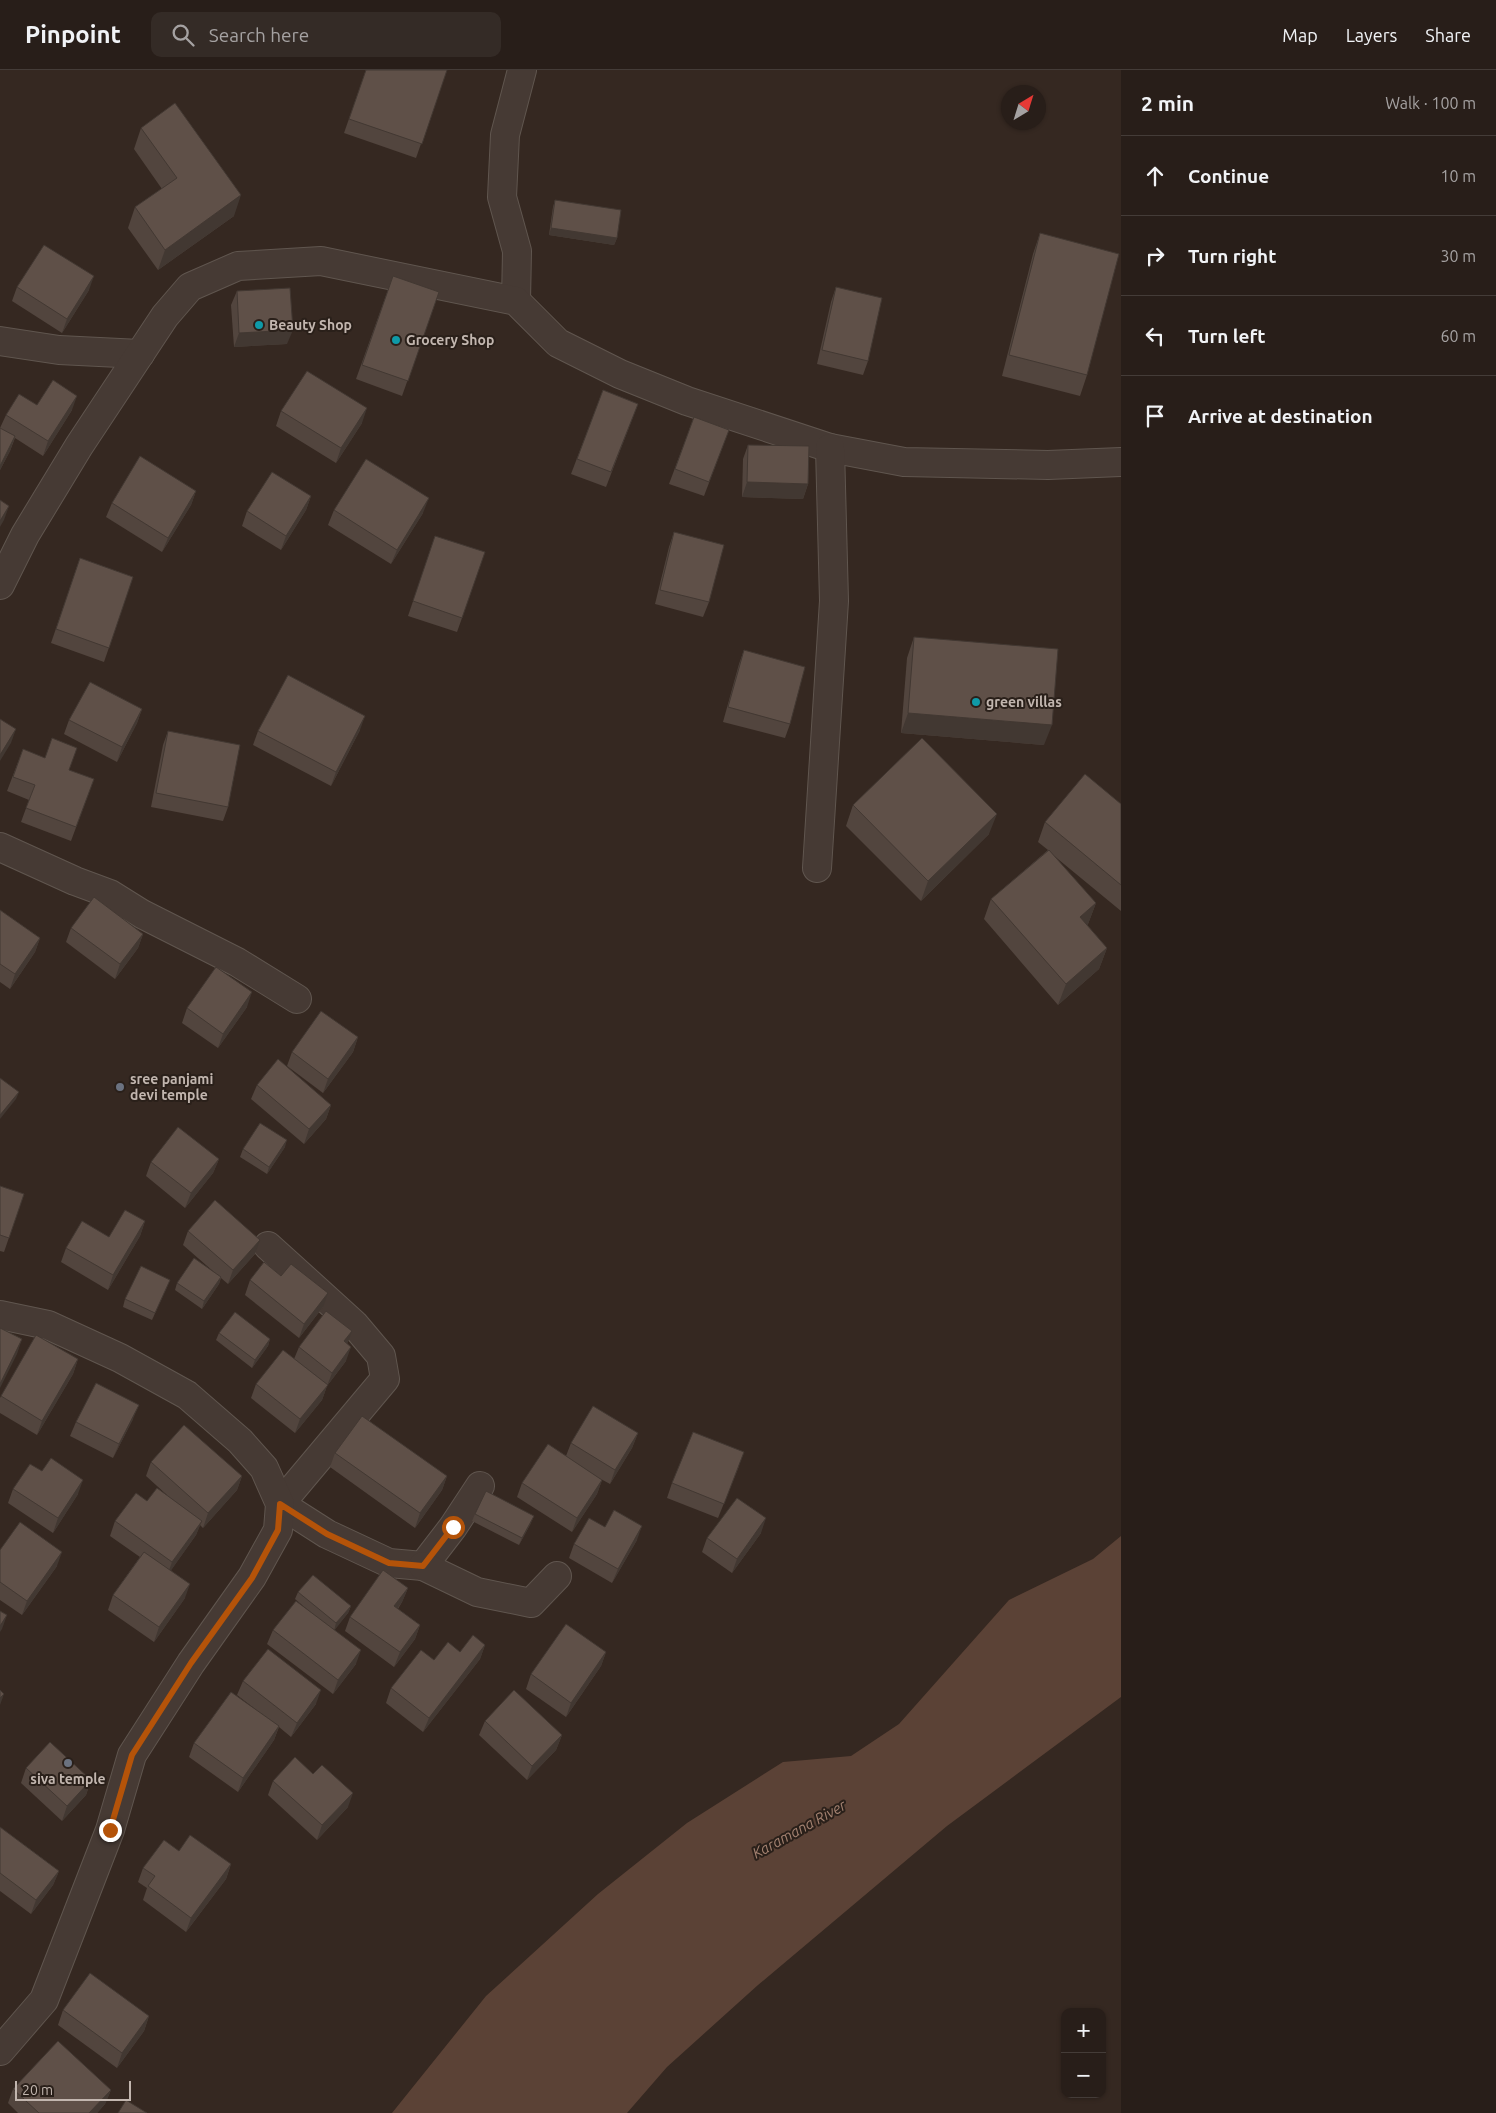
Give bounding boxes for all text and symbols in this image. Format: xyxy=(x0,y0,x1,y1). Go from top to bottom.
search box xyxy=(151,12,501,57)
text: Pinpoint xyxy=(25,21,121,48)
icon: search xyxy=(169,21,197,49)
text: Search here xyxy=(209,24,309,46)
text: Map xyxy=(1282,25,1318,45)
text: Layers xyxy=(1346,25,1397,45)
text: Share xyxy=(1425,25,1471,45)
north arrow xyxy=(1001,85,1046,130)
text: 2 min xyxy=(1141,91,1194,115)
text: Walk · 100 m xyxy=(1385,94,1476,112)
icon: ahead xyxy=(1141,162,1169,190)
text: Continue xyxy=(1188,165,1269,187)
text: 10 m xyxy=(1440,167,1476,185)
icon: right xyxy=(1141,242,1169,270)
text: Turn right xyxy=(1188,245,1276,267)
text: 30 m xyxy=(1440,247,1476,265)
place label: Beauty Shop xyxy=(269,317,352,333)
marker: Beauty Shop xyxy=(253,319,265,331)
icon: left xyxy=(1141,322,1169,350)
text: Turn left xyxy=(1188,325,1266,347)
text: 60 m xyxy=(1440,327,1476,345)
place label: Grocery Shop xyxy=(406,332,494,348)
marker: Grocery Shop xyxy=(390,334,402,346)
icon: arrive xyxy=(1141,402,1169,430)
text: Arrive at destination xyxy=(1188,405,1373,427)
place label: green villas xyxy=(986,694,1062,710)
marker: green villas xyxy=(970,696,982,708)
place label: sree panjami devi temple xyxy=(130,1071,213,1103)
marker: sree panjami devi temple xyxy=(114,1081,126,1093)
route start xyxy=(442,1516,465,1539)
marker: siva temple xyxy=(62,1757,74,1769)
place label: siva temple xyxy=(30,1771,106,1787)
water label: Karamana River xyxy=(749,1796,850,1862)
route end xyxy=(99,1819,122,1842)
map controls xyxy=(1061,2008,1106,2098)
button: + xyxy=(1061,2008,1106,2053)
button: − xyxy=(1061,2053,1106,2098)
scale bar xyxy=(15,2078,131,2101)
text: 20 m xyxy=(22,2082,53,2098)

